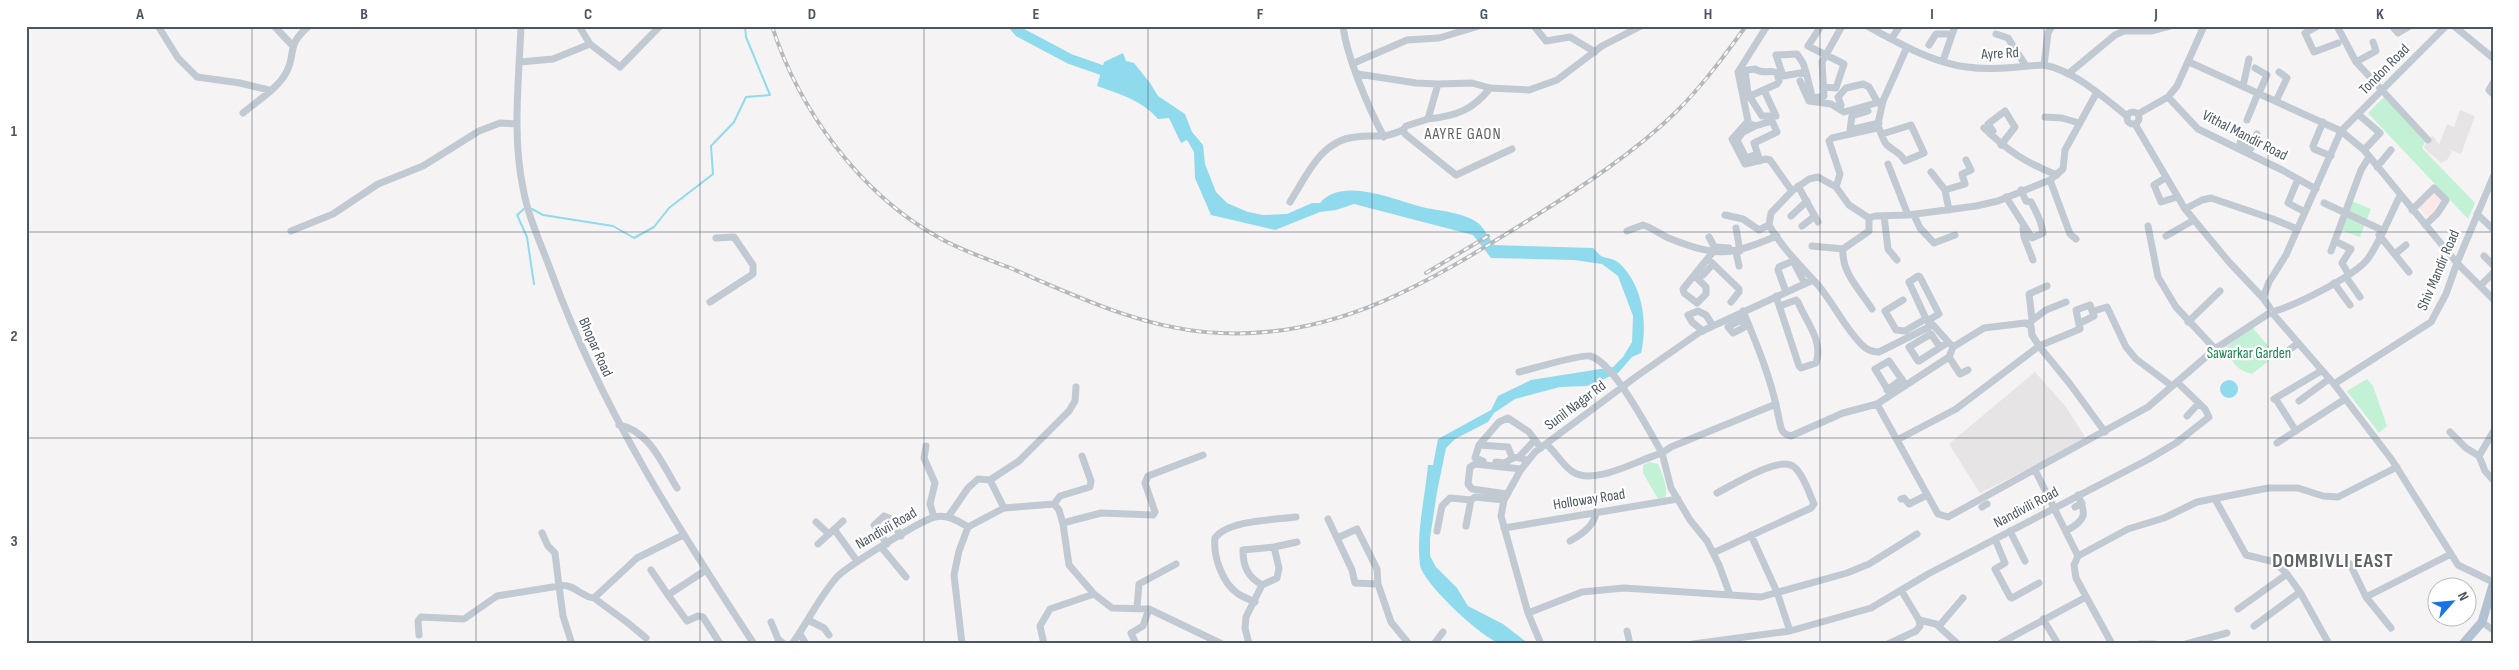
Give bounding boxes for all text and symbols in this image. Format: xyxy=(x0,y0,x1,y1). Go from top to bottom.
text: A xyxy=(135,5,144,24)
text: B xyxy=(360,5,368,24)
text: C xyxy=(584,5,592,24)
text: D xyxy=(808,5,816,24)
text: E xyxy=(1033,5,1040,24)
text: F xyxy=(1257,5,1264,24)
text: G xyxy=(1480,5,1488,24)
text: H xyxy=(1704,5,1712,24)
text: I xyxy=(1930,5,1934,24)
text: J xyxy=(2153,5,2158,24)
text: K xyxy=(2376,5,2384,24)
street label: Tondon Road xyxy=(2355,40,2414,99)
street label: Ayre Rd xyxy=(1980,43,2019,64)
street label: Vithal Mandir Road xyxy=(2199,106,2291,165)
text: 1 xyxy=(11,122,18,141)
district label: AAYRE GAON xyxy=(1423,125,1502,144)
street label: Shiv Mandir Road xyxy=(2413,227,2464,313)
street label: Bhopar Road xyxy=(574,315,617,380)
text: 2 xyxy=(10,327,18,346)
park label: Sawarkar Garden xyxy=(2207,344,2291,363)
street label: Sunil Nagar Rd xyxy=(1541,376,1610,435)
street label: Nandivili Road xyxy=(1991,482,2062,532)
street label: Holloway Road xyxy=(1552,484,1626,515)
street label: Nandivii Road xyxy=(852,503,920,554)
text: 3 xyxy=(10,532,18,551)
district label: DOMBIVLI EAST xyxy=(2272,549,2394,573)
north arrow xyxy=(2426,578,2476,628)
text: N xyxy=(2454,589,2472,604)

